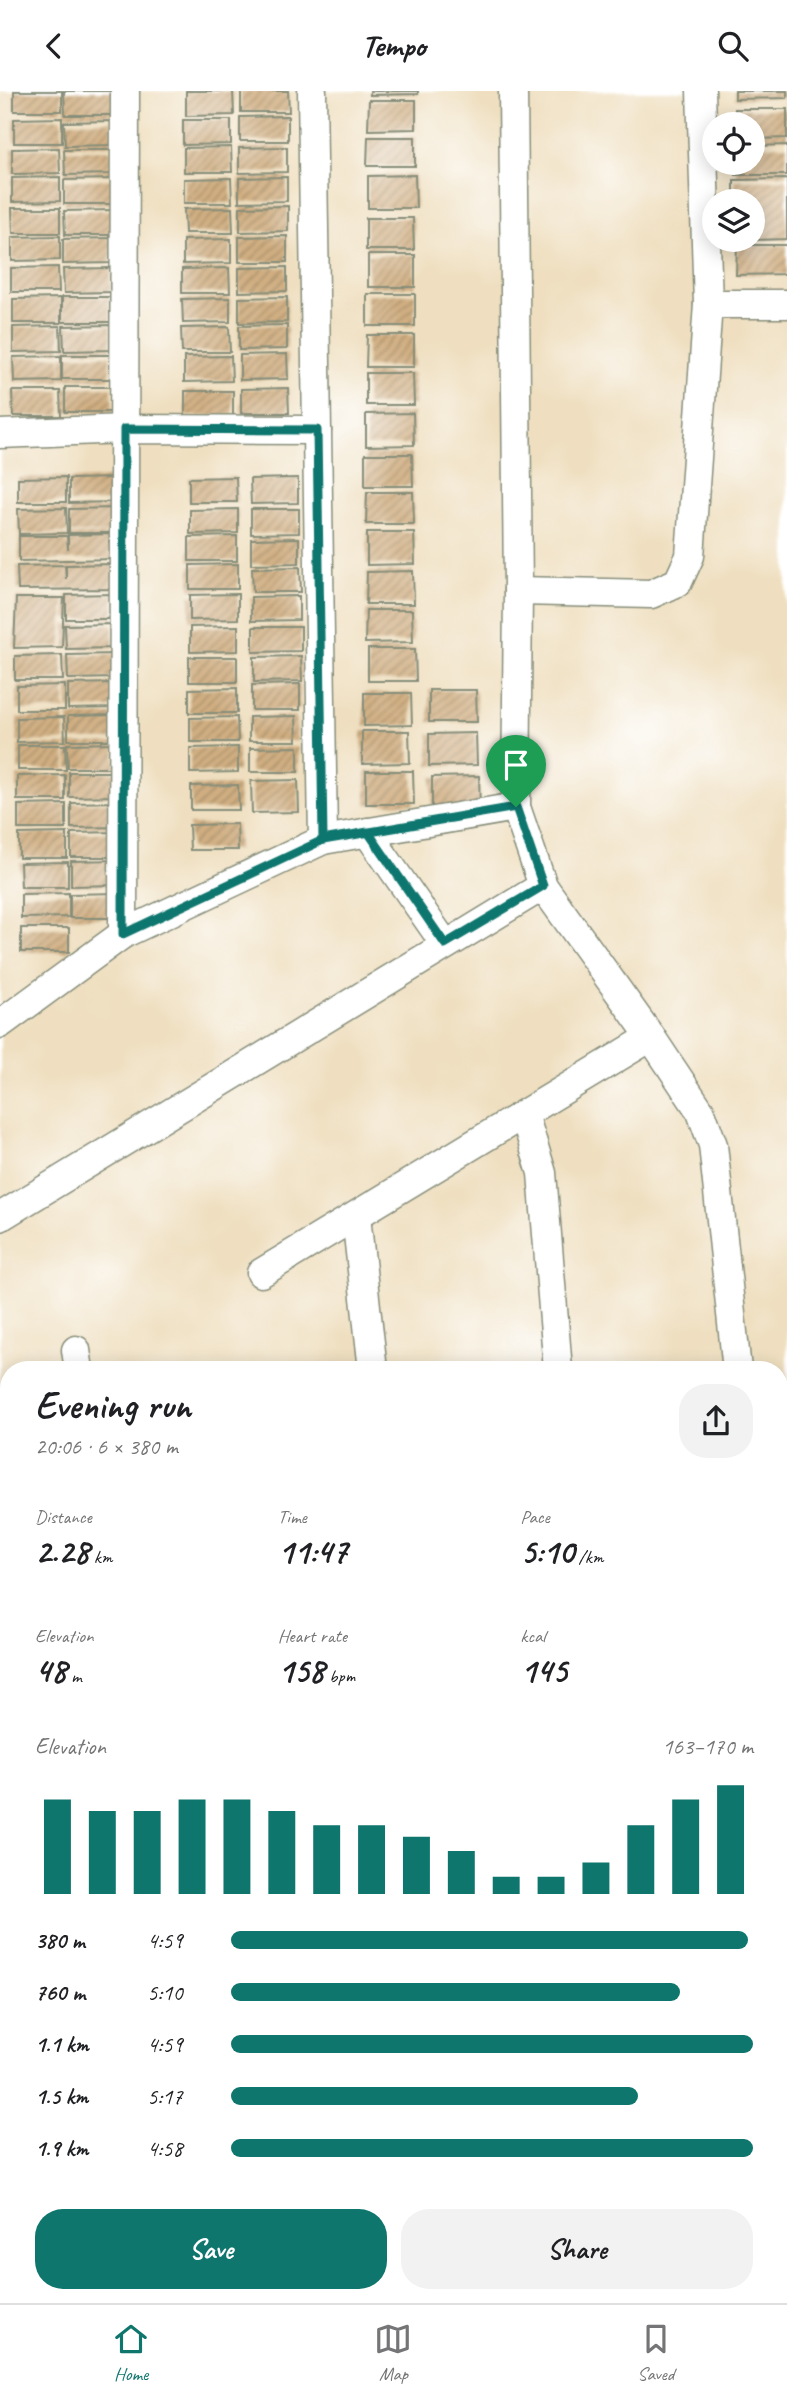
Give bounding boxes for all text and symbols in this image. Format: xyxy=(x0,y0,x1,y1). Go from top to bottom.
text: Tempo xyxy=(361,25,426,66)
icon: back xyxy=(35,27,73,65)
icon: search xyxy=(714,27,752,65)
map controls xyxy=(702,112,765,252)
button: locate xyxy=(702,112,765,175)
button: layers xyxy=(702,189,765,252)
pin xyxy=(486,735,546,807)
icon: arrive xyxy=(497,746,535,784)
text: Evening run xyxy=(35,1382,191,1429)
button: share xyxy=(679,1384,753,1458)
text: 20:06 · 6 × 380 m xyxy=(35,1432,178,1461)
text: Distance xyxy=(35,1505,92,1529)
text: Time xyxy=(278,1505,307,1529)
text: Pace xyxy=(520,1505,550,1529)
text: 2.28 xyxy=(35,1529,89,1574)
text: 11:47 xyxy=(278,1529,347,1574)
text: 5:10 xyxy=(520,1529,574,1574)
text: km xyxy=(89,1545,112,1569)
text: /km xyxy=(574,1545,603,1569)
text: Elevation xyxy=(35,1624,93,1648)
text: Heart rate xyxy=(278,1624,347,1648)
text: kcal xyxy=(520,1624,545,1648)
text: 48 xyxy=(35,1648,67,1693)
text: 158 xyxy=(278,1648,324,1693)
text: 145 xyxy=(520,1648,567,1693)
text: m xyxy=(67,1664,82,1688)
text: bpm xyxy=(324,1664,355,1688)
text: Elevation xyxy=(35,1732,106,1761)
text: 163–170 m xyxy=(662,1732,753,1761)
text: 380 m xyxy=(35,1926,85,1955)
text: 4:59 xyxy=(147,1926,183,1955)
text: 760 m xyxy=(35,1978,85,2007)
text: 5:10 xyxy=(147,1978,183,2007)
text: 1.1 km xyxy=(35,2030,89,2059)
text: 4:59 xyxy=(147,2030,183,2059)
text: 1.5 km xyxy=(35,2082,88,2111)
text: 5:17 xyxy=(147,2082,183,2111)
text: 1.9 km xyxy=(35,2134,88,2163)
text: 4:58 xyxy=(147,2134,183,2163)
button: Save xyxy=(35,2209,387,2289)
button: Share xyxy=(401,2209,753,2289)
tab: Home xyxy=(112,2320,150,2386)
tab: Map xyxy=(374,2320,412,2386)
tab: Saved xyxy=(637,2320,675,2386)

